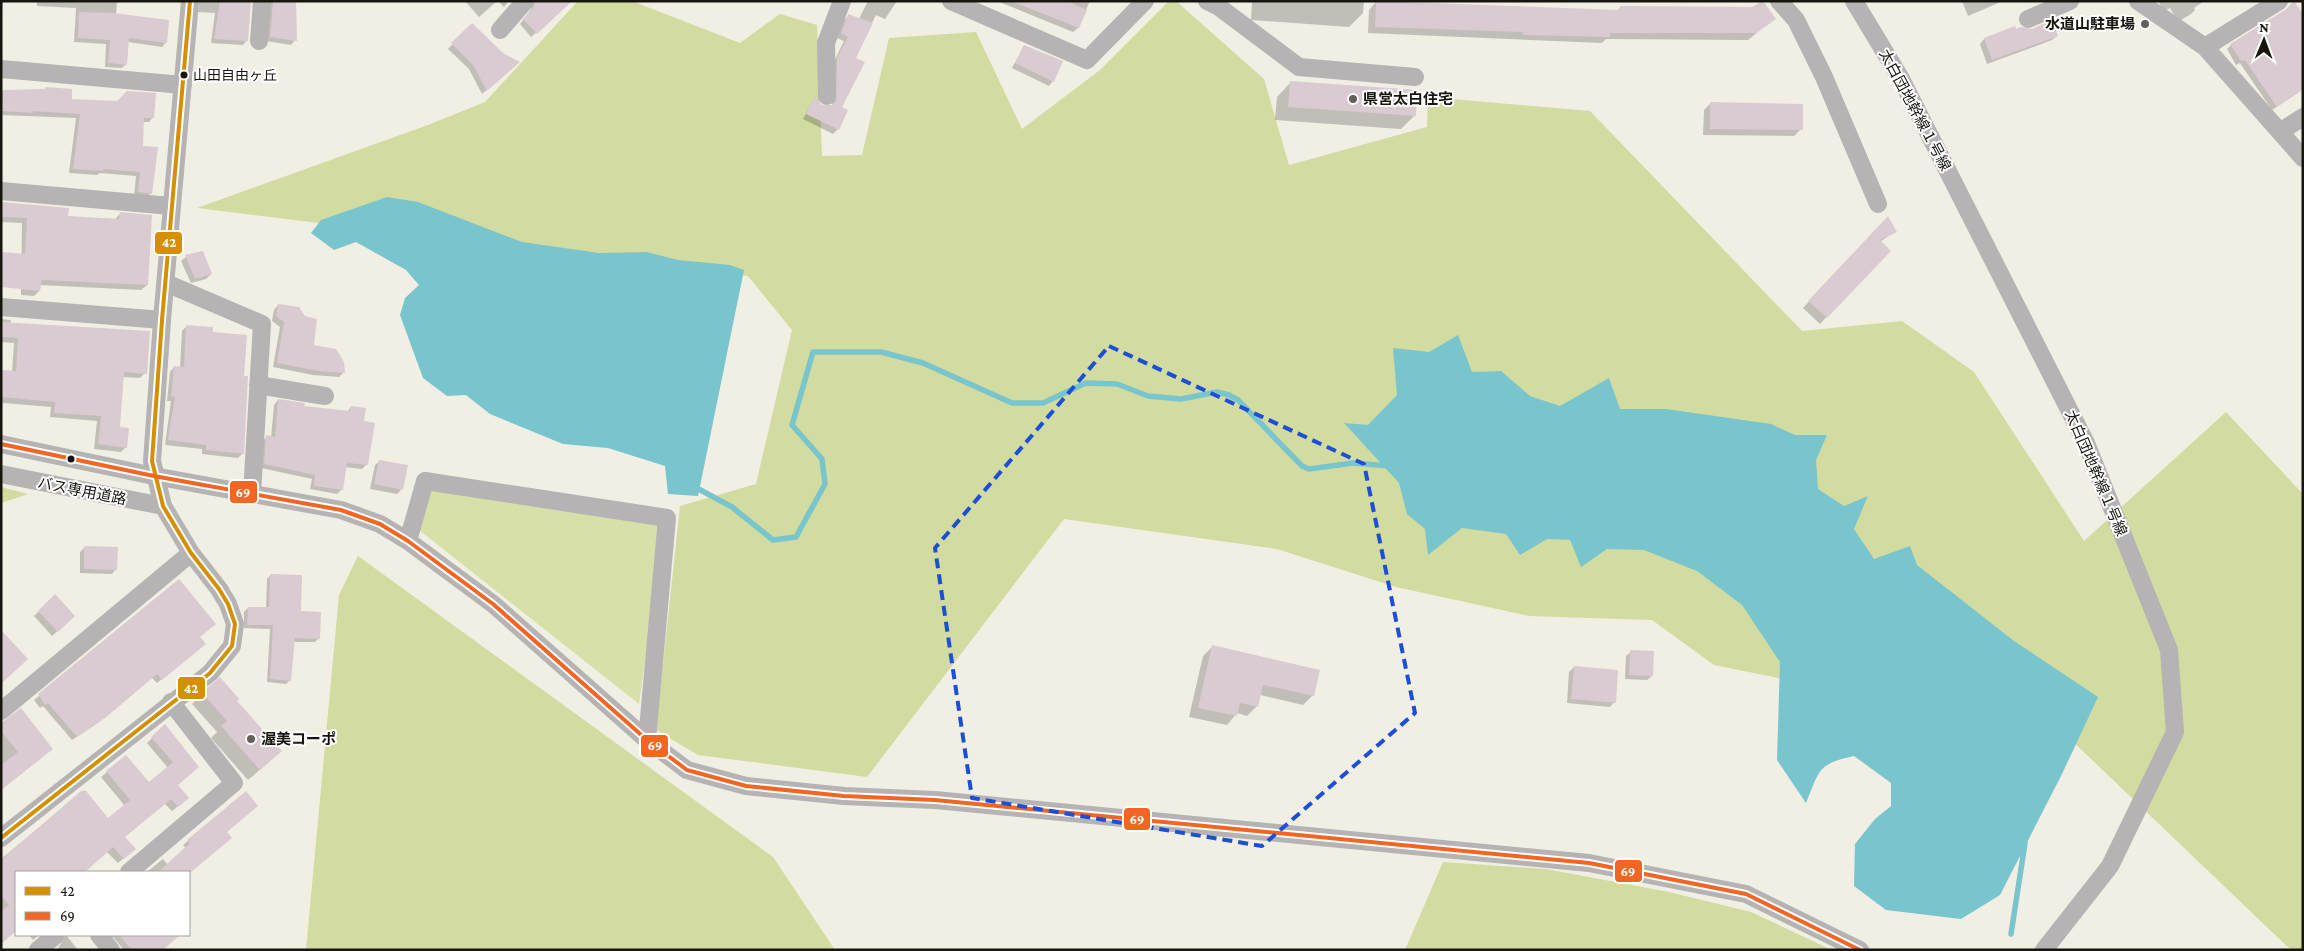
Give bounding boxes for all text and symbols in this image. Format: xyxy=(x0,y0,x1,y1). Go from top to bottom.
north arrow xyxy=(2239,15,2289,65)
place label: 水道山駐車場 xyxy=(2045,16,2135,32)
marker: 水道山駐車場 xyxy=(2139,18,2151,30)
text: N xyxy=(2259,19,2270,35)
street label: 太白団地幹線１号線 xyxy=(1876,47,1954,173)
place label: 山田自由ヶ丘 xyxy=(193,67,277,83)
marker: 山田自由ヶ丘 xyxy=(179,70,189,80)
place label: 県営太白住宅 xyxy=(1363,90,1453,107)
marker: 県営太白住宅 xyxy=(1347,93,1359,105)
line badge: 42 xyxy=(154,231,183,255)
text: 42 xyxy=(162,234,176,250)
street label: 太白団地幹線１号線 xyxy=(2062,408,2130,538)
unlabelled marker xyxy=(66,454,76,464)
street label: バス専用道路 xyxy=(36,475,128,507)
line badge: 69 xyxy=(229,480,258,504)
text: 69 xyxy=(236,484,250,500)
line badge: 42 xyxy=(177,676,206,700)
text: 42 xyxy=(184,680,198,696)
place label: 渥美コーポ xyxy=(261,731,336,747)
marker: 渥美コーポ xyxy=(245,733,257,745)
line badge: 69 xyxy=(640,734,669,758)
text: 69 xyxy=(648,737,662,753)
line badge: 69 xyxy=(1123,807,1151,831)
text: 69 xyxy=(1130,811,1144,827)
line badge: 69 xyxy=(1614,859,1643,883)
text: 69 xyxy=(1621,863,1635,879)
legend xyxy=(15,871,190,936)
text: 42 xyxy=(60,883,75,899)
text: 69 xyxy=(60,908,75,924)

